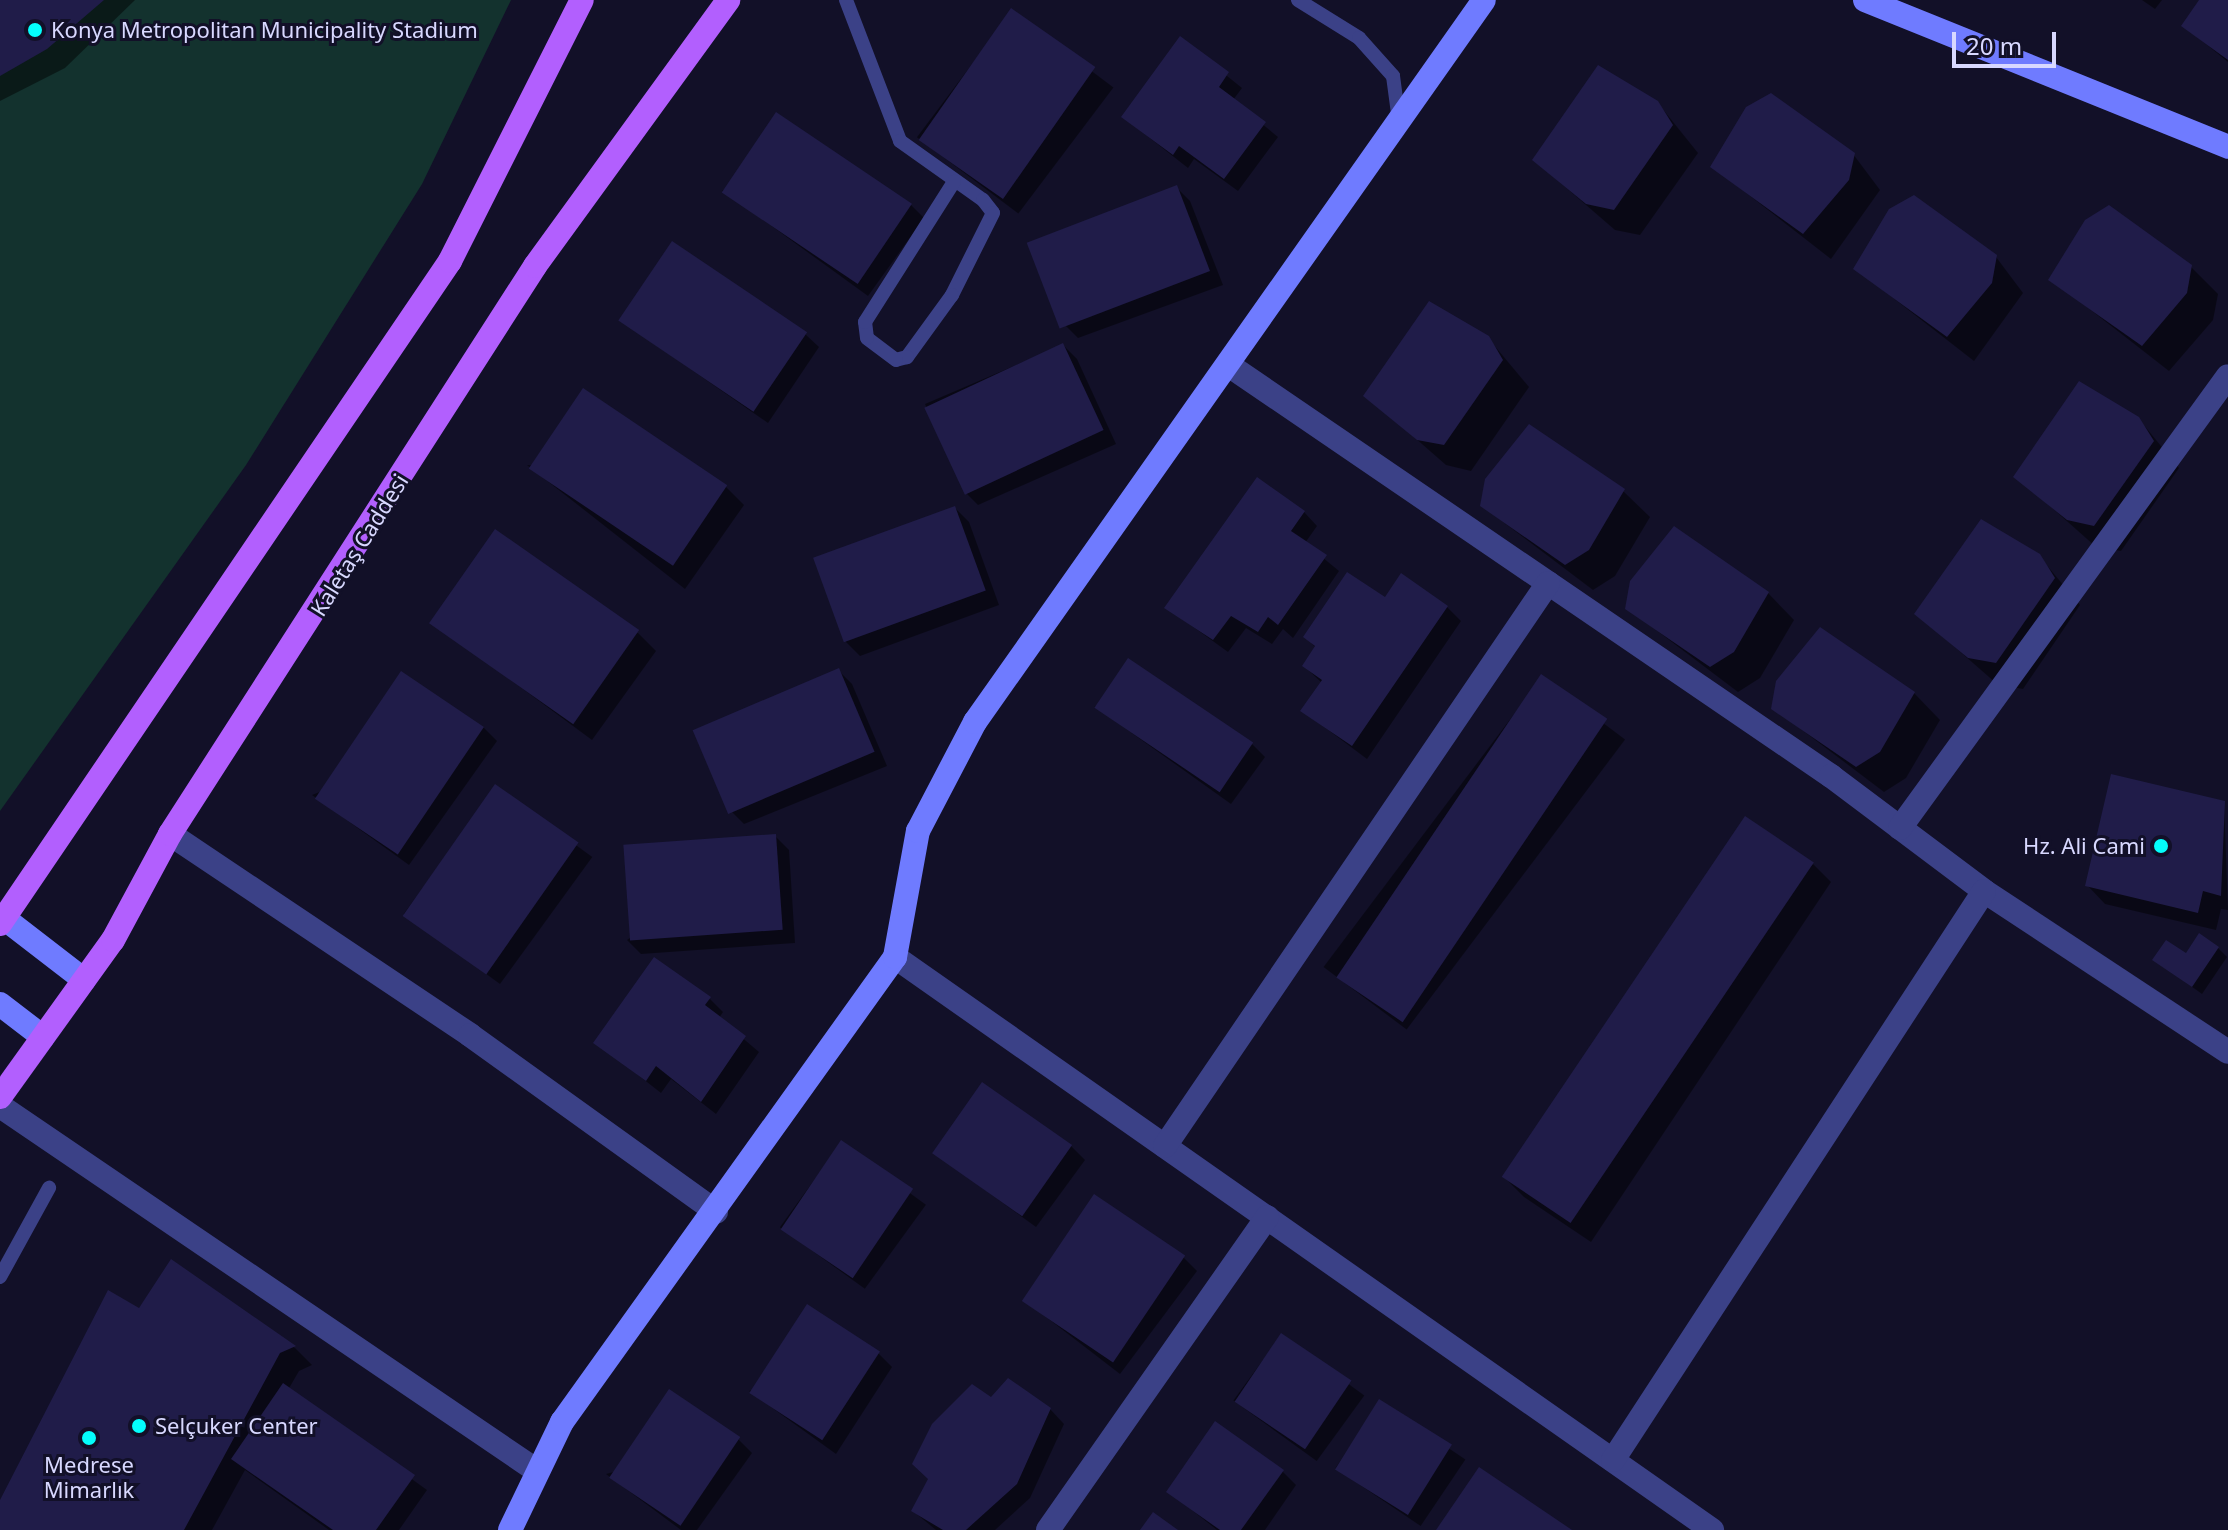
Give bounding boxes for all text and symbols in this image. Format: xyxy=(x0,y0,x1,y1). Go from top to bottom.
scale bar xyxy=(1956,16,2060,66)
place label: Konya Metropolitan Municipality Stadium xyxy=(51,17,478,43)
marker: Konya Metropolitan Municipality Stadium xyxy=(26,21,44,39)
text: 20 m xyxy=(1966,29,2022,62)
street label: Kaletaş Caddesi xyxy=(305,469,413,621)
place label: Hz. Ali Cami xyxy=(2023,833,2145,859)
marker: Hz. Ali Cami xyxy=(2152,837,2170,855)
place label: Selçuker Center xyxy=(155,1413,318,1439)
marker: Selçuker Center xyxy=(130,1417,148,1435)
marker: Medrese Mimarlık xyxy=(80,1429,98,1447)
place label: Medrese Mimarlık xyxy=(44,1451,134,1502)

